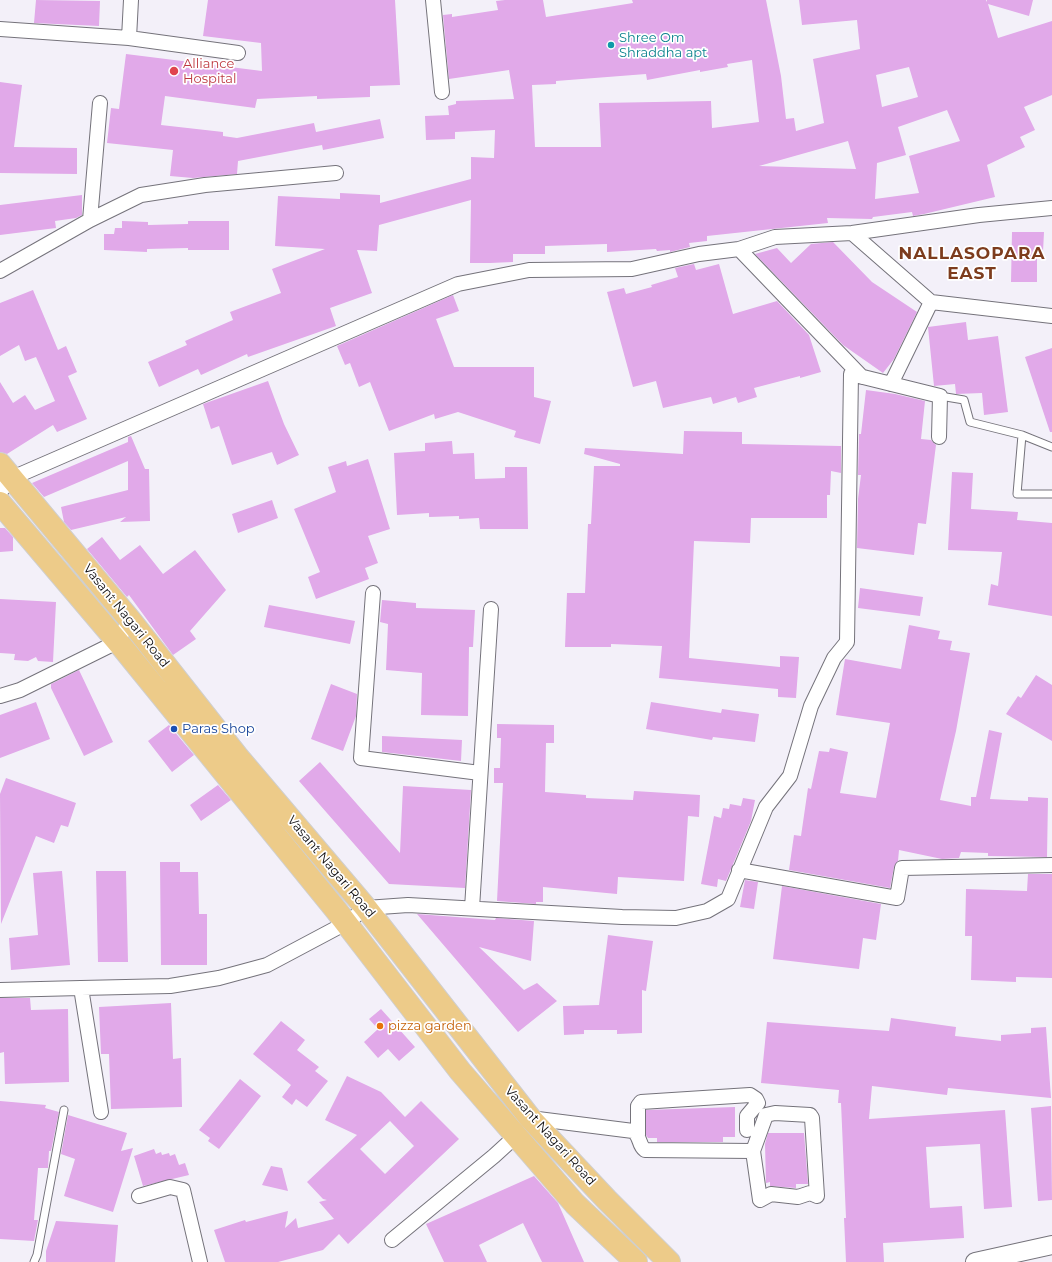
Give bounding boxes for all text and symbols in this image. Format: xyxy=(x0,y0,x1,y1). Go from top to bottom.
place label: Shree Om Shraddha apt xyxy=(619,30,707,61)
marker: Shree Om Shraddha apt xyxy=(606,40,616,50)
place label: Alliance Hospital xyxy=(183,56,236,87)
marker: Alliance Hospital xyxy=(168,65,180,77)
district label: NALLASOPARA EAST xyxy=(899,244,1045,284)
street label: Vasant Nagari Road xyxy=(80,561,172,671)
place label: Paras Shop xyxy=(182,721,255,737)
marker: Paras Shop xyxy=(169,724,179,734)
street label: Vasant Nagari Road xyxy=(284,813,378,921)
place label: pizza garden xyxy=(388,1018,472,1034)
marker: pizza garden xyxy=(375,1021,385,1031)
street label: Vasant Nagari Road xyxy=(501,1083,599,1189)

